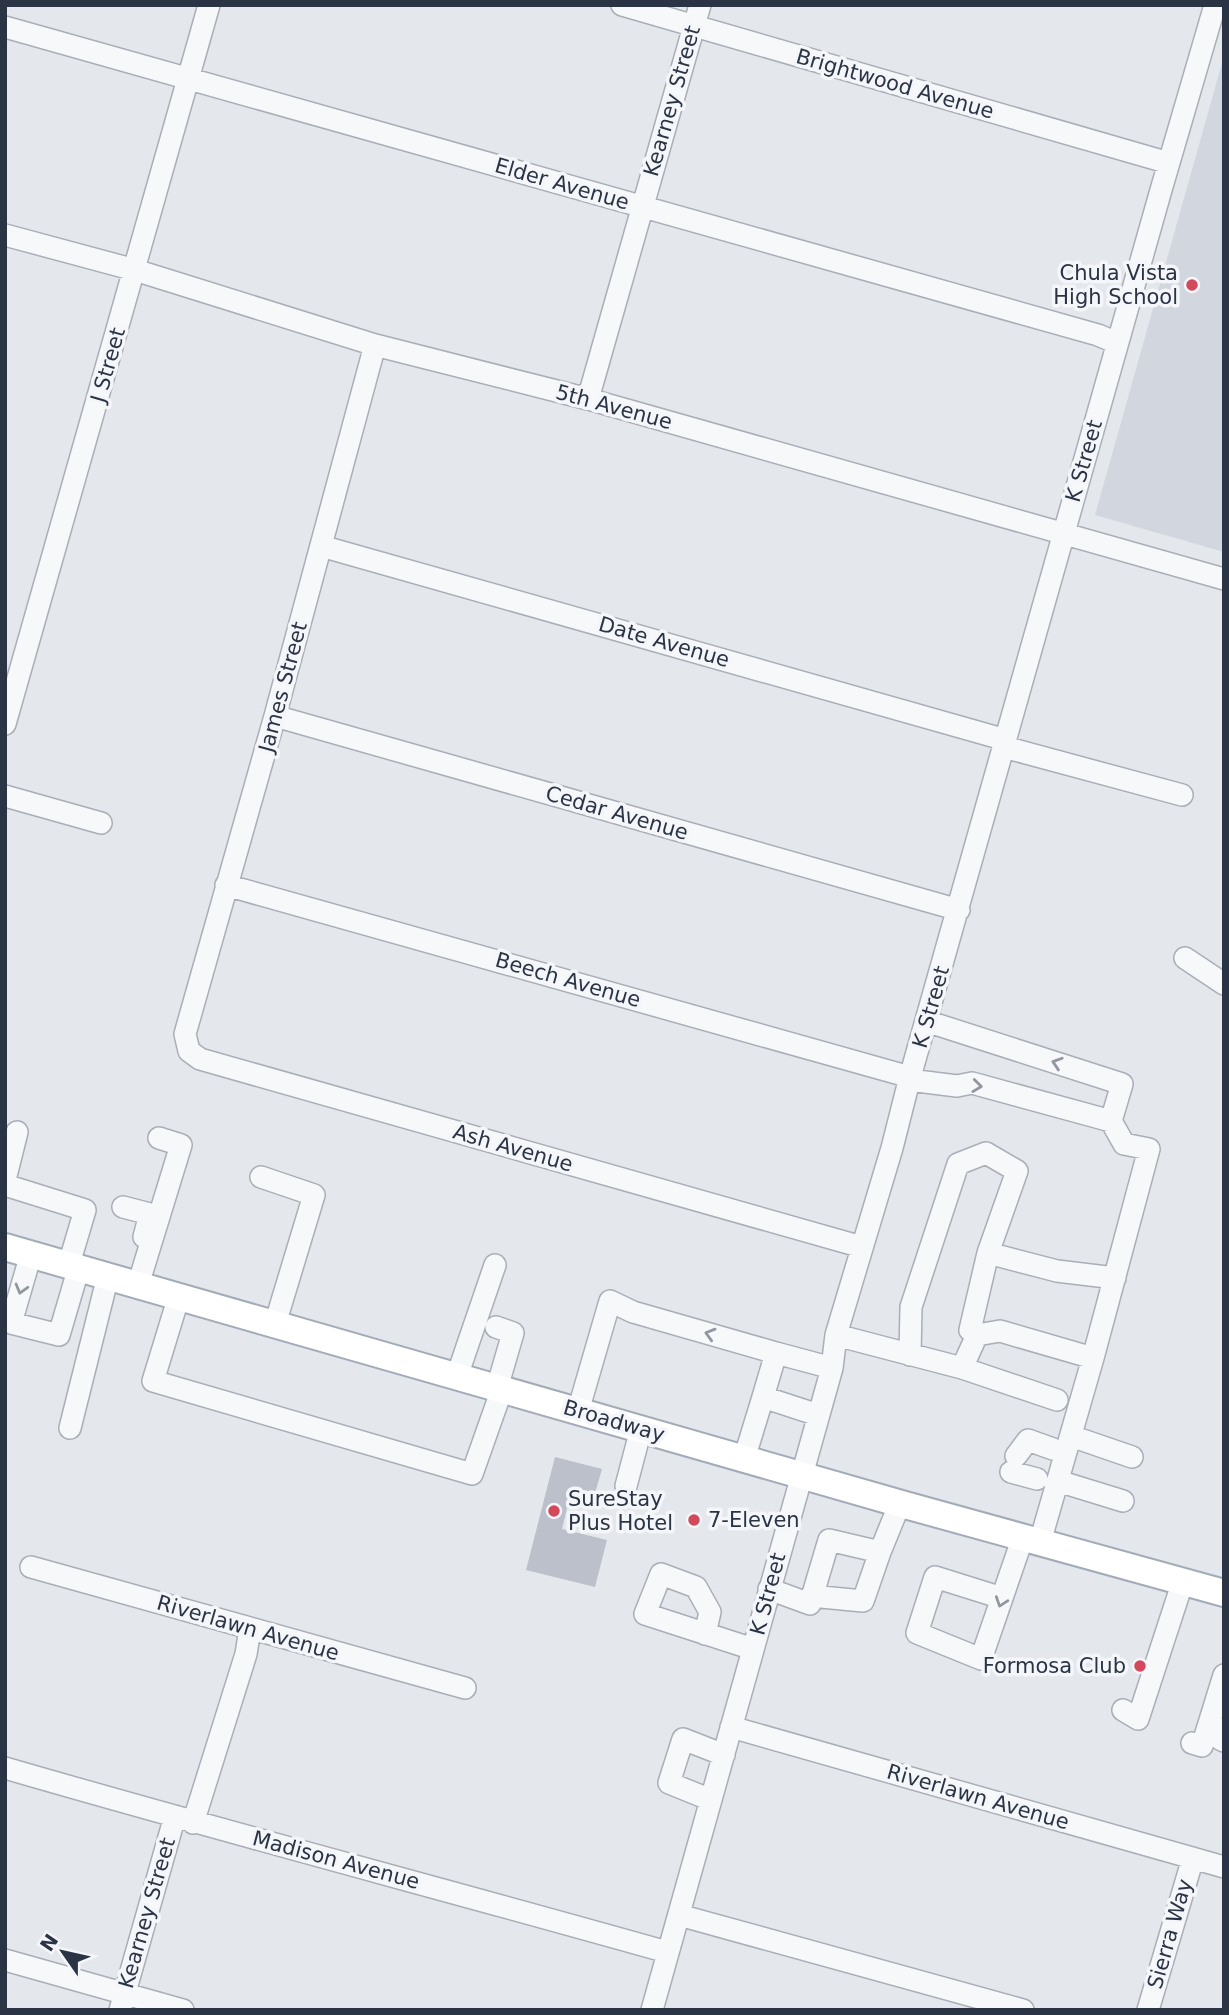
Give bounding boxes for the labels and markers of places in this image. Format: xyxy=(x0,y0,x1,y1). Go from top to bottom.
place label: Chula Vista High School xyxy=(1053,261,1178,309)
marker: Chula Vista High School xyxy=(1184,277,1200,293)
place label: SureStay Plus Hotel xyxy=(568,1487,673,1535)
marker: SureStay Plus Hotel xyxy=(546,1503,562,1519)
place label: 7-Eleven xyxy=(708,1508,800,1532)
marker: 7-Eleven xyxy=(686,1512,702,1528)
place label: Formosa Club xyxy=(983,1654,1126,1678)
marker: Formosa Club xyxy=(1132,1658,1148,1674)

